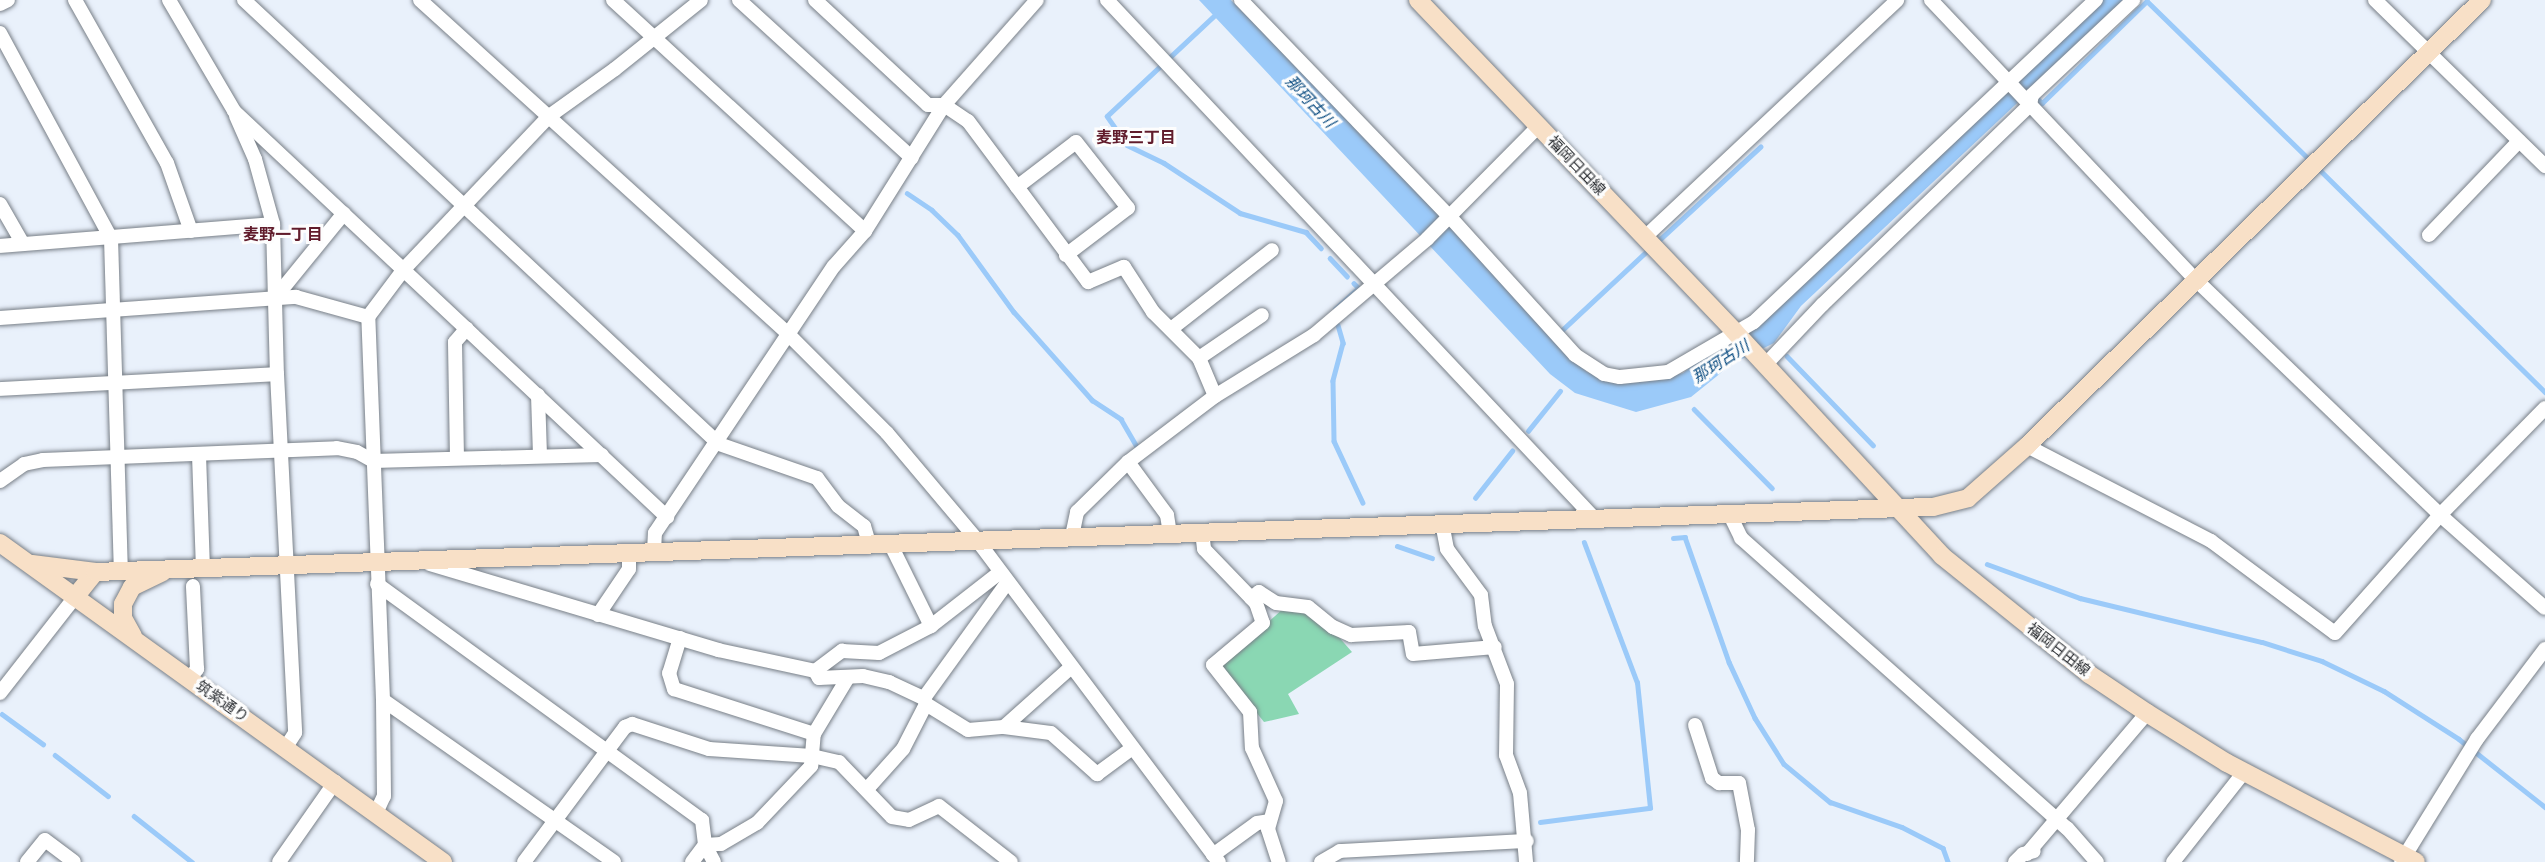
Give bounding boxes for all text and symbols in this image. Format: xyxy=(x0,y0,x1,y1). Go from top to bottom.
water label: 那珂古川 xyxy=(1281,72,1339,132)
district label: 麦野三丁目 xyxy=(1096,128,1176,148)
street label: 福岡日田線 xyxy=(1543,133,1609,199)
district label: 麦野一丁目 xyxy=(243,225,323,245)
water label: 那珂古川 xyxy=(1689,337,1753,387)
street label: 福岡日田線 xyxy=(2023,620,2093,680)
street label: 筑紫通り xyxy=(192,677,252,727)

